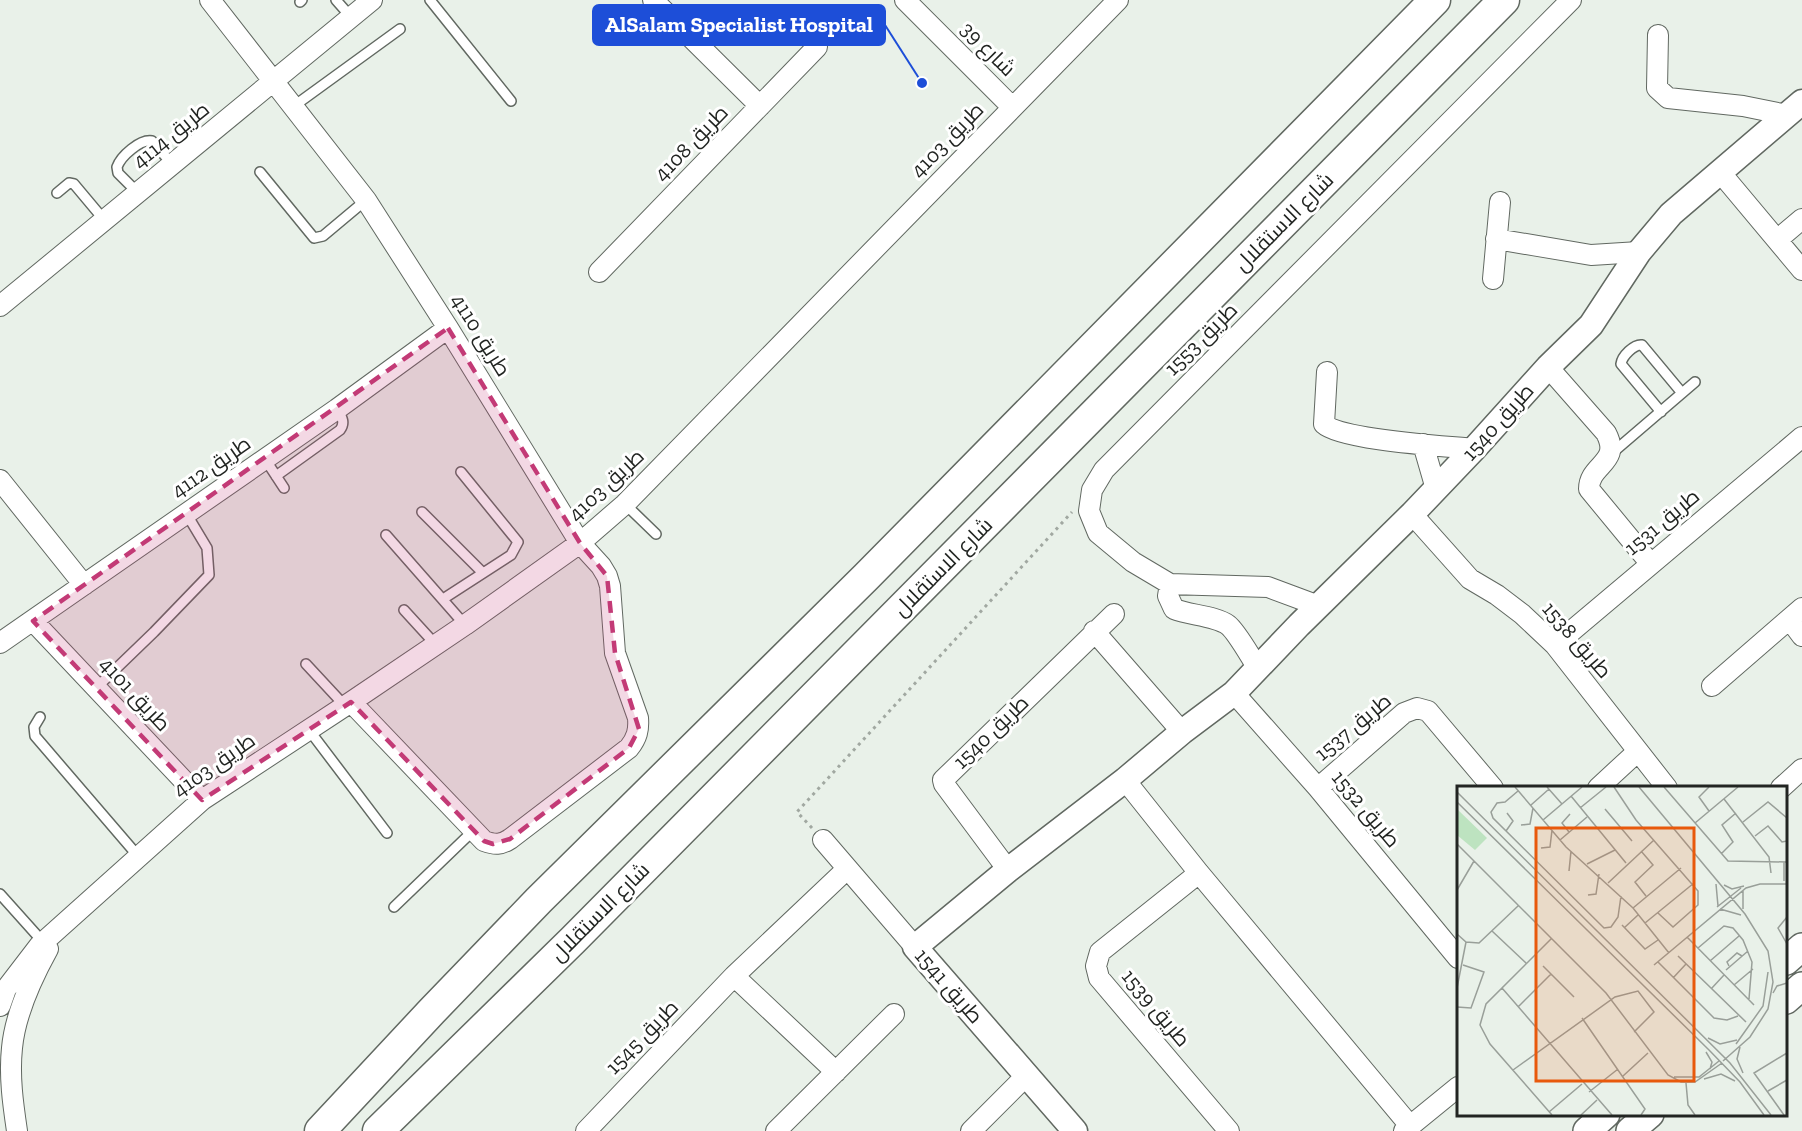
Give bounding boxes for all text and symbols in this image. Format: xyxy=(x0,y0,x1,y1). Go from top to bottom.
callout: AlSalam Specialist Hospital xyxy=(593,5,885,45)
text: AlSalam Specialist Hospital xyxy=(605,11,873,38)
street label: شارع 39 xyxy=(954,16,1021,83)
street label: طريق 4114 xyxy=(127,96,215,174)
street label: طريق 4103 xyxy=(905,97,989,183)
street label: طريق 4108 xyxy=(648,100,734,186)
street label: شارع الاستقلال xyxy=(1229,167,1340,278)
street label: طريق 4110 xyxy=(446,289,516,381)
street label: طريق 1553 xyxy=(1159,297,1243,381)
street label: طريق 1540 xyxy=(1457,378,1539,466)
street label: طريق 4112 xyxy=(166,430,256,504)
street label: طريق 4103 xyxy=(563,443,649,527)
street label: طريق 1531 xyxy=(1619,483,1705,561)
street label: شارع الاستقلال xyxy=(888,512,999,623)
street label: طريق 1538 xyxy=(1537,596,1617,684)
street label: طريق 4101 xyxy=(94,651,176,737)
street label: طريق 1537 xyxy=(1309,688,1397,766)
street label: طريق 1540 xyxy=(948,690,1034,774)
street label: طريق 4103 xyxy=(168,727,260,803)
street label: طريق 1532 xyxy=(1326,765,1406,853)
inset map xyxy=(1457,786,1787,1116)
street label: شارع الاستقلال xyxy=(545,857,656,968)
street label: طريق 1541 xyxy=(909,943,989,1029)
street label: طريق 1539 xyxy=(1116,964,1196,1052)
street label: طريق 1545 xyxy=(600,994,684,1080)

